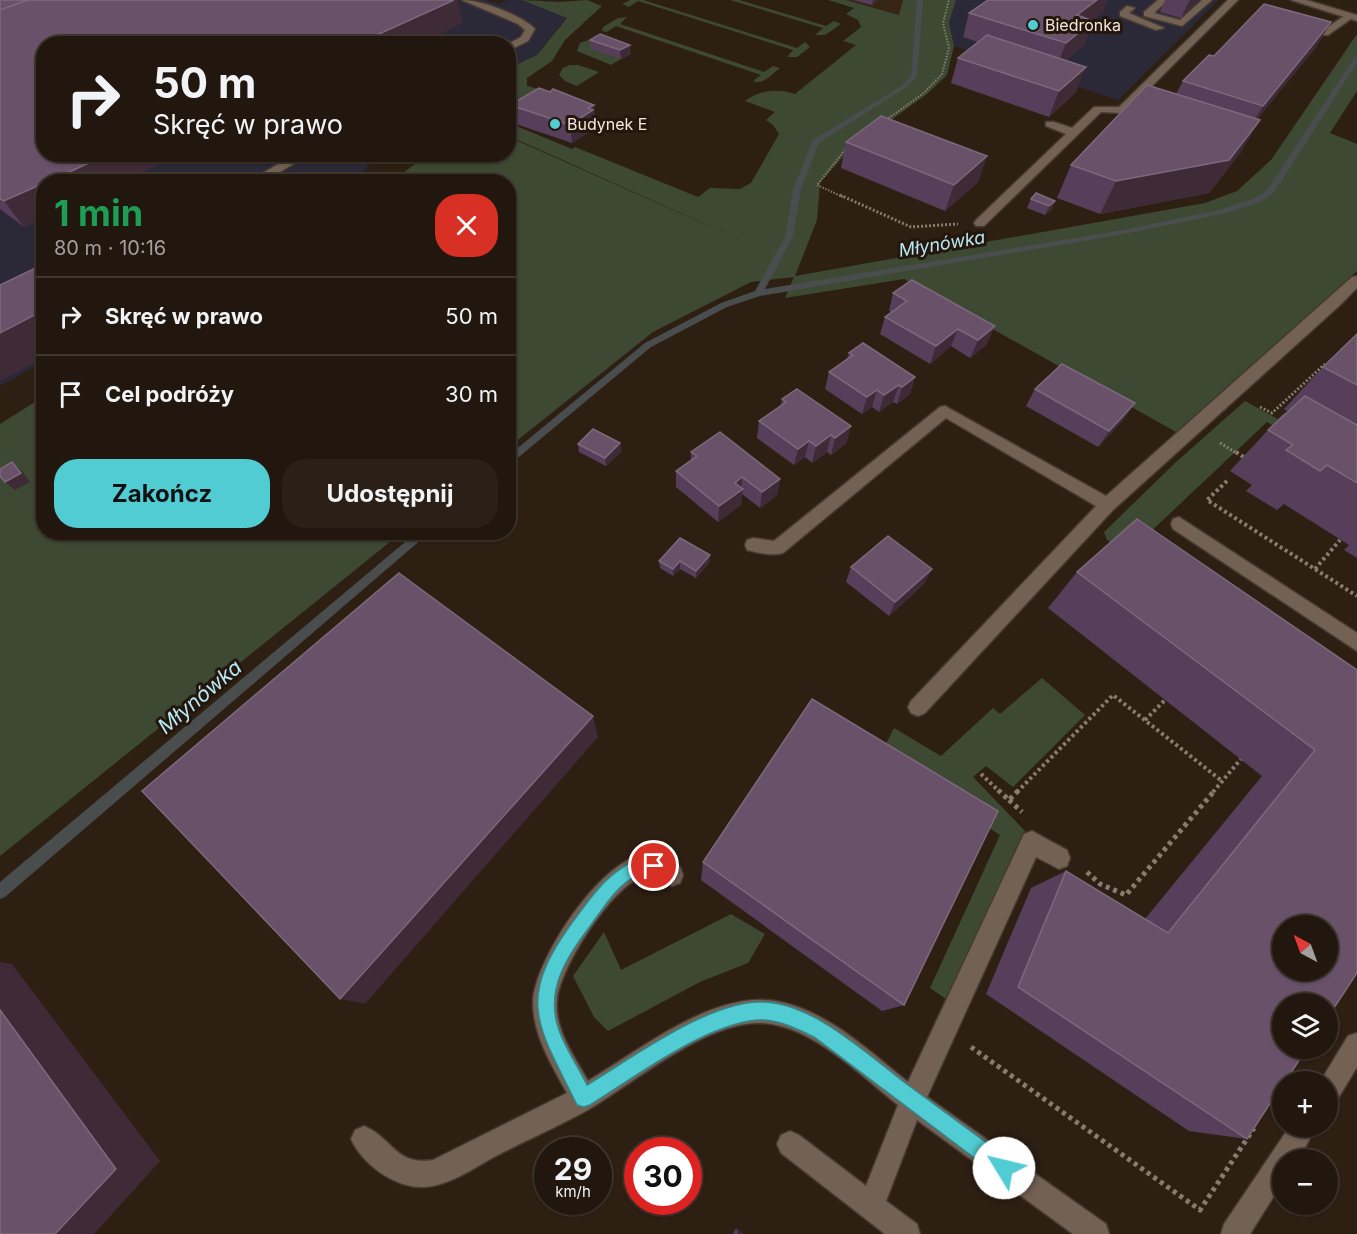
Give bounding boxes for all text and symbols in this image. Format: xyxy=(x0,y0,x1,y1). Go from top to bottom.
place label: Biedronka xyxy=(1045,15,1121,35)
marker: Biedronka xyxy=(1026,18,1040,32)
text: 50 m xyxy=(153,57,256,108)
icon: right xyxy=(54,60,132,138)
text: Skręć w prawo xyxy=(153,108,343,141)
place label: Budynek E xyxy=(567,114,647,134)
marker: Budynek E xyxy=(548,117,562,131)
text: 1 min xyxy=(54,191,143,235)
button: close xyxy=(435,194,498,257)
water label: Młynówka xyxy=(897,226,987,261)
text: 80 m · 10:16 xyxy=(54,236,166,260)
icon: right xyxy=(54,300,87,333)
text: Skręć w prawo xyxy=(105,303,263,329)
text: 50 m xyxy=(445,303,498,329)
icon: arrive xyxy=(54,378,87,411)
text: Cel podróży xyxy=(105,381,234,407)
text: 30 m xyxy=(445,381,498,407)
button: Zakończ xyxy=(54,459,270,528)
button: Udostępnij xyxy=(282,459,498,528)
water label: Młynówka xyxy=(153,654,247,739)
pin xyxy=(628,840,679,891)
icon: arrive xyxy=(637,849,670,882)
north arrow xyxy=(1272,915,1338,981)
map controls xyxy=(1272,915,1338,1215)
button: layers xyxy=(1272,993,1338,1059)
button: + xyxy=(1272,1071,1338,1137)
position arrow xyxy=(972,1136,1036,1200)
speed limit sign: 30 xyxy=(624,1137,702,1215)
button: − xyxy=(1272,1149,1338,1215)
text: 29 xyxy=(554,1151,592,1187)
text: km/h xyxy=(555,1182,591,1201)

